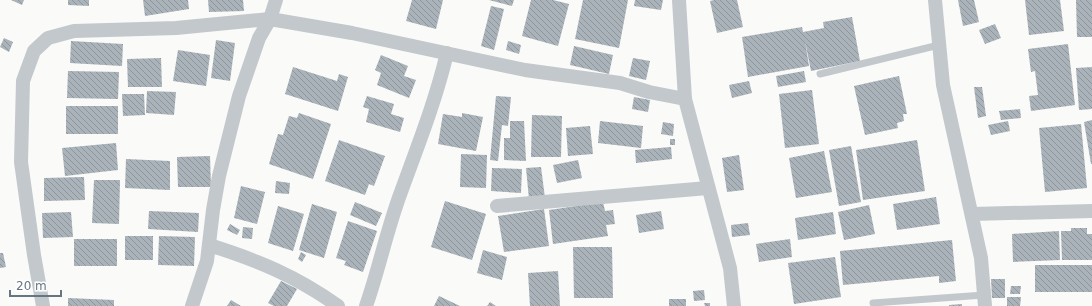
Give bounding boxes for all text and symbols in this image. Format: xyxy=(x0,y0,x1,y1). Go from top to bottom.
scale bar xyxy=(10,272,61,298)
text: 20 m xyxy=(16,279,47,293)

